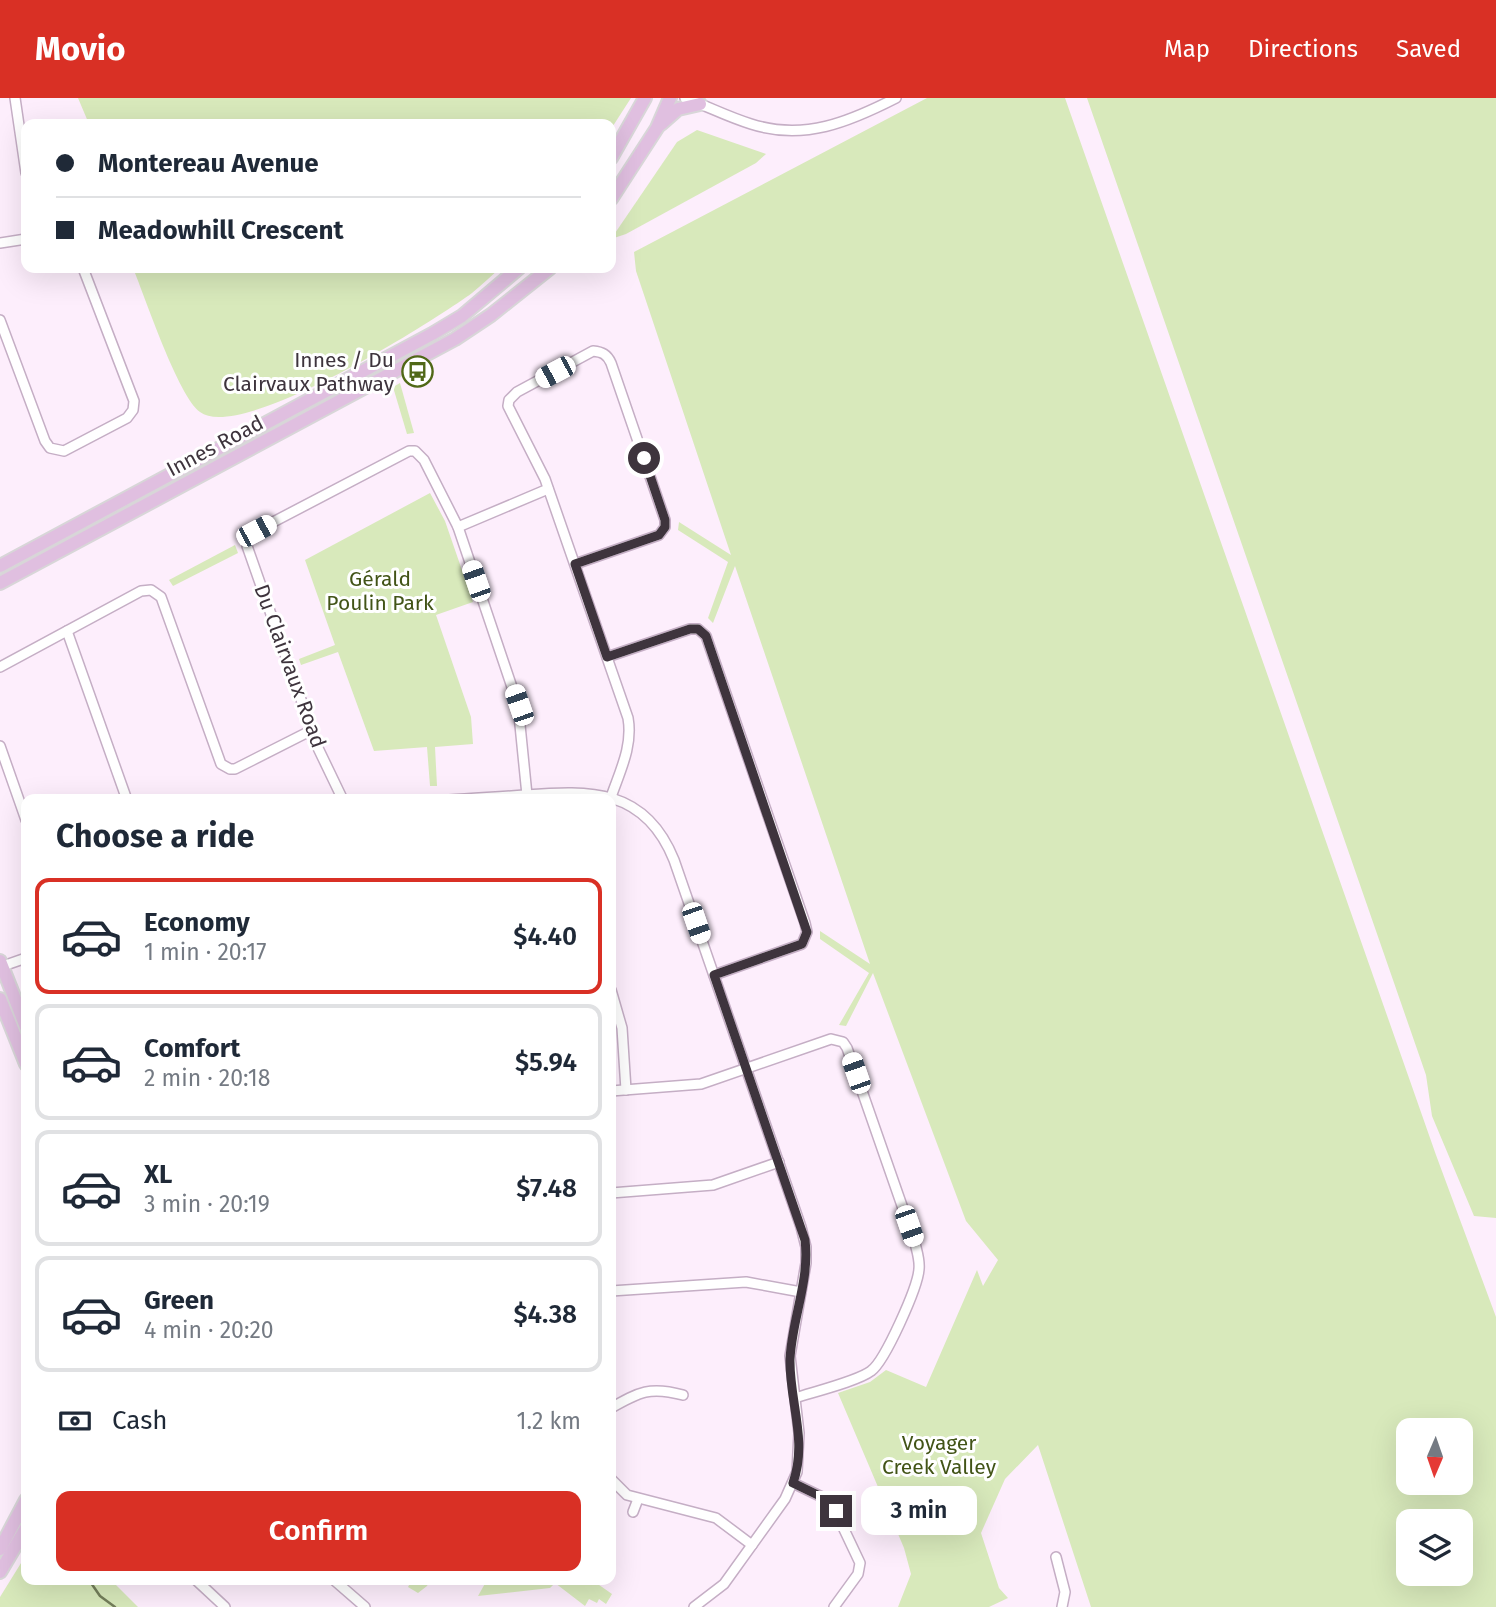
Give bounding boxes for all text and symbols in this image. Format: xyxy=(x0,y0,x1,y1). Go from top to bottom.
text: Movio xyxy=(35,29,125,69)
text: Map xyxy=(1164,35,1210,63)
text: Directions xyxy=(1248,35,1358,63)
text: Saved xyxy=(1396,35,1461,63)
text: Montereau Avenue xyxy=(98,148,319,179)
text: Meadowhill Crescent xyxy=(98,215,344,246)
place label: Innes / Du Clairvaux Pathway xyxy=(223,347,395,397)
car xyxy=(532,353,579,391)
bus stop icon: Innes / Du Clairvaux Pathway xyxy=(400,355,434,389)
street label: Innes Road xyxy=(162,410,268,482)
route start xyxy=(628,442,660,474)
car xyxy=(233,512,280,550)
car xyxy=(460,558,493,604)
park label: Gérald Poulin Park xyxy=(326,566,434,616)
street label: Du Clairvaux Road xyxy=(248,581,332,751)
car xyxy=(503,682,536,728)
text: Choose a ride xyxy=(56,817,254,855)
car xyxy=(680,900,713,946)
icon: car xyxy=(60,905,123,968)
text: Economy xyxy=(144,907,250,938)
text: $4.40 xyxy=(513,921,577,952)
text: 1 min · 20:17 xyxy=(144,938,266,966)
icon: car xyxy=(60,1031,123,1094)
text: Comfort xyxy=(144,1033,240,1064)
text: $5.94 xyxy=(515,1047,577,1078)
car xyxy=(840,1050,873,1096)
text: 2 min · 20:18 xyxy=(144,1064,270,1092)
icon: car xyxy=(60,1157,123,1220)
text: XL xyxy=(144,1159,172,1190)
text: $7.48 xyxy=(516,1173,577,1204)
text: 3 min · 20:19 xyxy=(144,1190,270,1218)
car xyxy=(893,1203,926,1249)
icon: car xyxy=(60,1283,123,1346)
text: Green xyxy=(144,1285,214,1316)
text: $4.38 xyxy=(513,1299,577,1330)
text: 4 min · 20:20 xyxy=(144,1316,274,1344)
icon: cash xyxy=(56,1402,94,1440)
text: Cash xyxy=(112,1405,168,1436)
text: 1.2 km xyxy=(517,1407,581,1435)
north arrow xyxy=(1396,1418,1474,1494)
map controls xyxy=(1396,1418,1473,1586)
park label: Voyager Creek Valley xyxy=(882,1430,997,1480)
callout: 3 min xyxy=(860,1486,976,1536)
button: Confirm xyxy=(56,1491,581,1571)
route end xyxy=(820,1495,852,1527)
text: 3 min xyxy=(891,1496,947,1524)
button: layers xyxy=(1396,1509,1473,1586)

